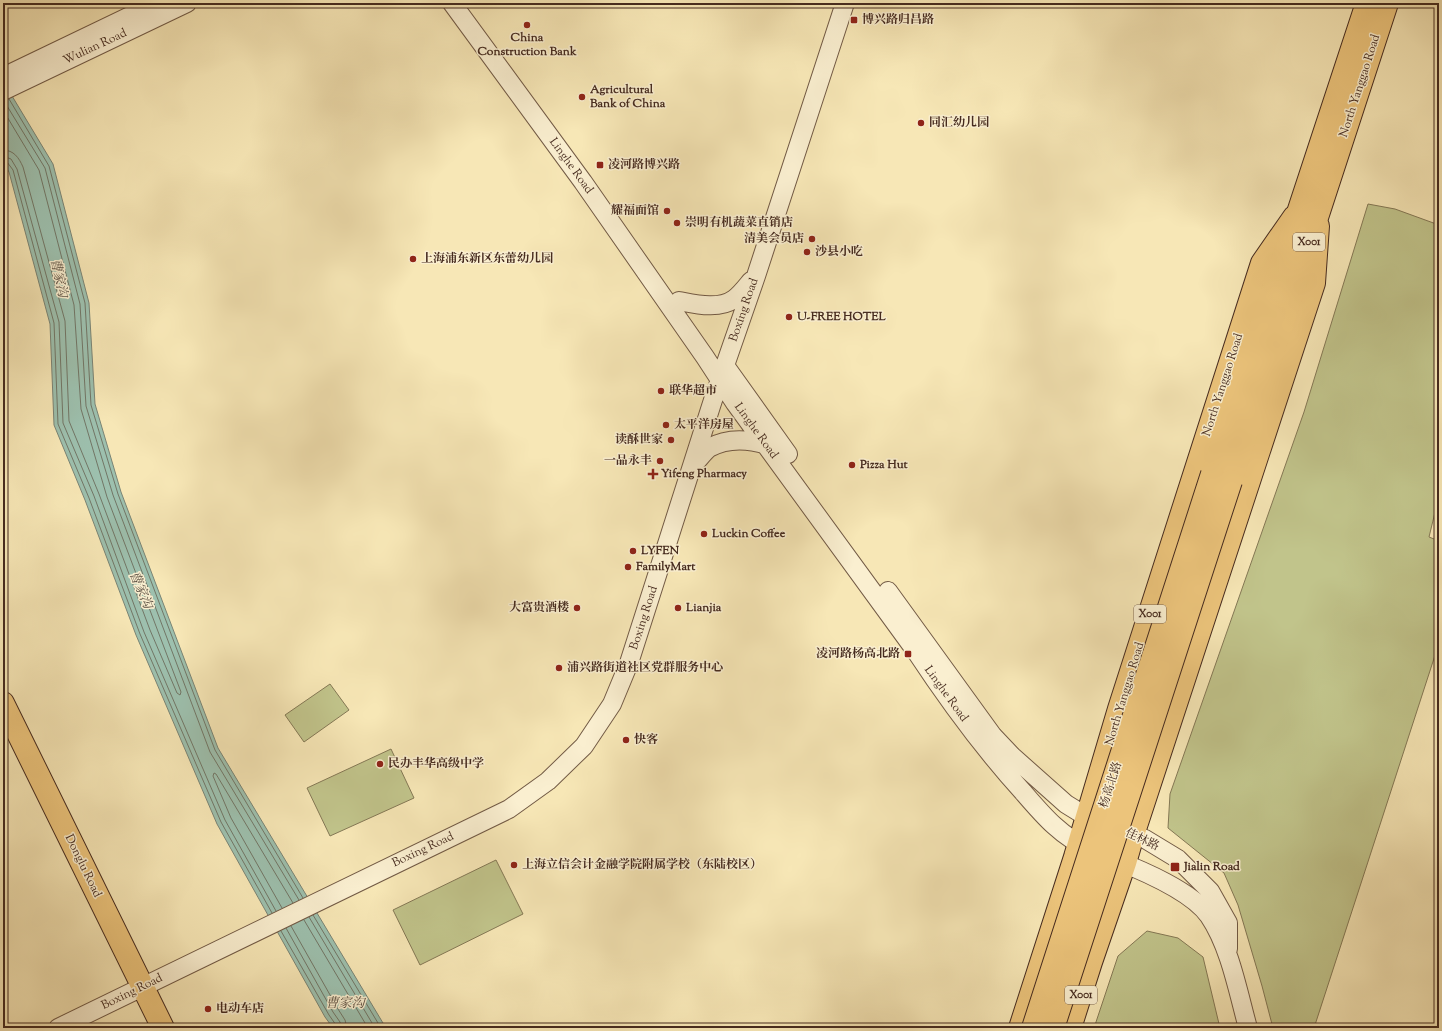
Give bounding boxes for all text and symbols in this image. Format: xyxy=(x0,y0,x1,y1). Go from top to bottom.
place label: 博兴路归昌路 xyxy=(862,11,934,29)
marker: 博兴路归昌路 xyxy=(849,15,859,25)
marker: China Construction Bank xyxy=(522,20,532,30)
street label: Wulian Road xyxy=(60,24,130,70)
place label: China Construction Bank xyxy=(478,29,577,61)
street label: North Yanggao Road xyxy=(1335,32,1385,140)
place label: Agricultural Bank of China xyxy=(589,81,666,113)
marker: Agricultural Bank of China xyxy=(577,92,587,102)
place label: 同汇幼儿园 xyxy=(929,114,989,132)
marker: 同汇幼儿园 xyxy=(916,118,926,128)
street label: Linghe Road xyxy=(544,134,598,198)
place label: 凌河路博兴路 xyxy=(608,156,680,174)
marker: 凌河路博兴路 xyxy=(595,160,605,170)
place label: 耀福面馆 xyxy=(611,202,659,220)
marker: 耀福面馆 xyxy=(662,206,672,216)
place label: 崇明有机蔬菜直销店 xyxy=(685,214,793,232)
marker: 崇明有机蔬菜直销店 xyxy=(672,218,682,228)
place label: 清美会员店 xyxy=(744,230,804,248)
road number: X001 xyxy=(1293,233,1325,251)
marker: 清美会员店 xyxy=(807,234,817,244)
place label: 沙县小吃 xyxy=(815,243,863,261)
marker: 沙县小吃 xyxy=(802,247,812,257)
place label: 上海浦东新区东蕾幼儿园 xyxy=(421,250,553,268)
marker: 上海浦东新区东蕾幼儿园 xyxy=(408,254,418,264)
water label: 曹家沟 xyxy=(45,257,71,301)
street label: Boxing Road xyxy=(725,276,763,344)
place label: U-FREE HOTEL xyxy=(796,308,886,326)
marker: U-FREE HOTEL xyxy=(784,312,794,322)
street label: North Yanggao Road xyxy=(1198,331,1248,439)
place label: 联华超市 xyxy=(669,382,717,400)
marker: 联华超市 xyxy=(656,386,666,396)
street label: Linghe Road xyxy=(729,399,783,463)
place label: 太平洋房屋 xyxy=(674,416,734,434)
marker: 太平洋房屋 xyxy=(661,420,671,430)
place label: 读酥世家 xyxy=(615,431,663,449)
marker: 读酥世家 xyxy=(666,435,676,445)
place label: 一品永丰 xyxy=(604,452,652,470)
marker: 一品永丰 xyxy=(655,456,665,466)
place label: Pizza Hut xyxy=(859,456,909,474)
marker: Pizza Hut xyxy=(847,460,857,470)
place label: Yifeng Pharmacy xyxy=(660,465,747,483)
marker: Yifeng Pharmacy xyxy=(648,469,658,479)
place label: Luckin Coffee xyxy=(711,525,786,543)
marker: Luckin Coffee xyxy=(699,529,709,539)
place label: LYFEN xyxy=(640,542,679,560)
marker: LYFEN xyxy=(628,546,638,556)
place label: FamilyMart xyxy=(635,558,696,576)
marker: FamilyMart xyxy=(623,562,633,572)
water label: 曹家沟 xyxy=(124,569,157,613)
street label: Boxing Road xyxy=(625,583,663,652)
place label: 大富贵酒楼 xyxy=(509,599,569,617)
place label: Lianjia xyxy=(685,599,722,617)
marker: 大富贵酒楼 xyxy=(572,603,582,613)
marker: Lianjia xyxy=(673,603,683,613)
road number: X001 xyxy=(1134,605,1166,623)
street label: North Yanggao Road xyxy=(1101,640,1149,748)
place label: 凌河路杨高北路 xyxy=(816,645,900,663)
marker: 凌河路杨高北路 xyxy=(903,649,913,659)
place label: 浦兴路街道社区党群服务中心 xyxy=(567,659,723,677)
street label: Linghe Road xyxy=(919,662,973,726)
marker: 浦兴路街道社区党群服务中心 xyxy=(554,663,564,673)
place label: 快客 xyxy=(634,731,658,749)
marker: 快客 xyxy=(621,735,631,745)
place label: 民办丰华高级中学 xyxy=(388,755,484,773)
marker: 民办丰华高级中学 xyxy=(375,759,385,769)
street label: 杨高北路 xyxy=(1095,759,1127,811)
street label: 佳林路 xyxy=(1122,824,1162,856)
street label: Boxing Road xyxy=(389,828,457,872)
street label: Donglu Road xyxy=(60,831,106,901)
place label: 上海立信会计金融学院附属学校（东陆校区） xyxy=(522,856,762,874)
place label: Jialin Road xyxy=(1183,858,1240,876)
marker: 上海立信会计金融学院附属学校（东陆校区） xyxy=(509,860,519,870)
marker: Jialin Road xyxy=(1169,861,1181,873)
street label: Boxing Road xyxy=(98,969,166,1015)
road number: X001 xyxy=(1065,986,1097,1004)
water label: 曹家沟 xyxy=(325,995,366,1013)
place label: 电动车店 xyxy=(216,1000,264,1018)
marker: 电动车店 xyxy=(203,1004,213,1014)

